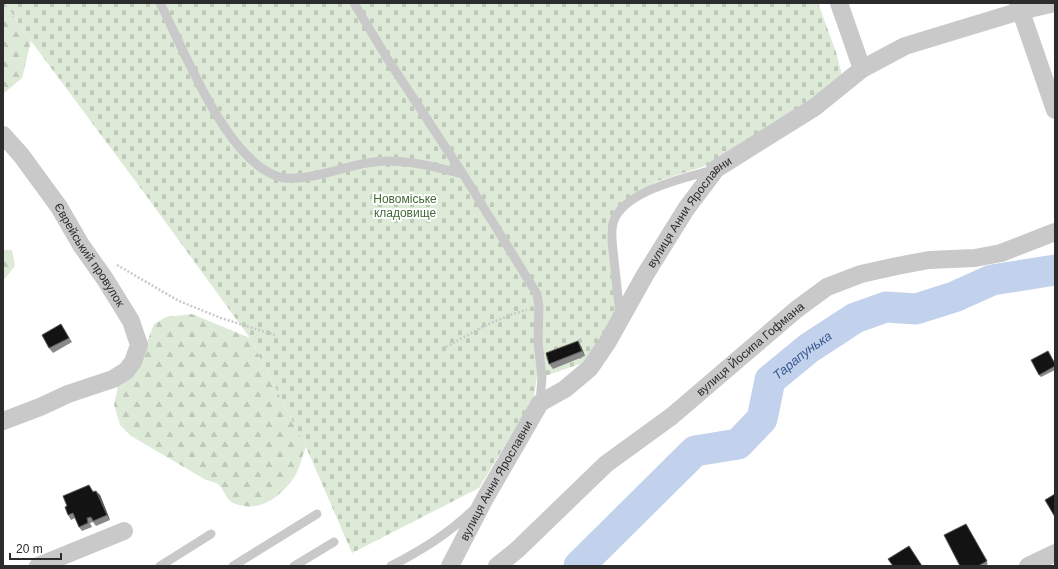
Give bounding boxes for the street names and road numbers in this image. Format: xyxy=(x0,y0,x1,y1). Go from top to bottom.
street label: вулиця Анни Ярославни xyxy=(644,154,734,270)
street label: Єврейський провулок xyxy=(51,201,128,310)
street label: вулиця Йосипа Гофмана xyxy=(694,299,807,399)
street label: вулиця Анни Ярославни xyxy=(457,418,535,543)

